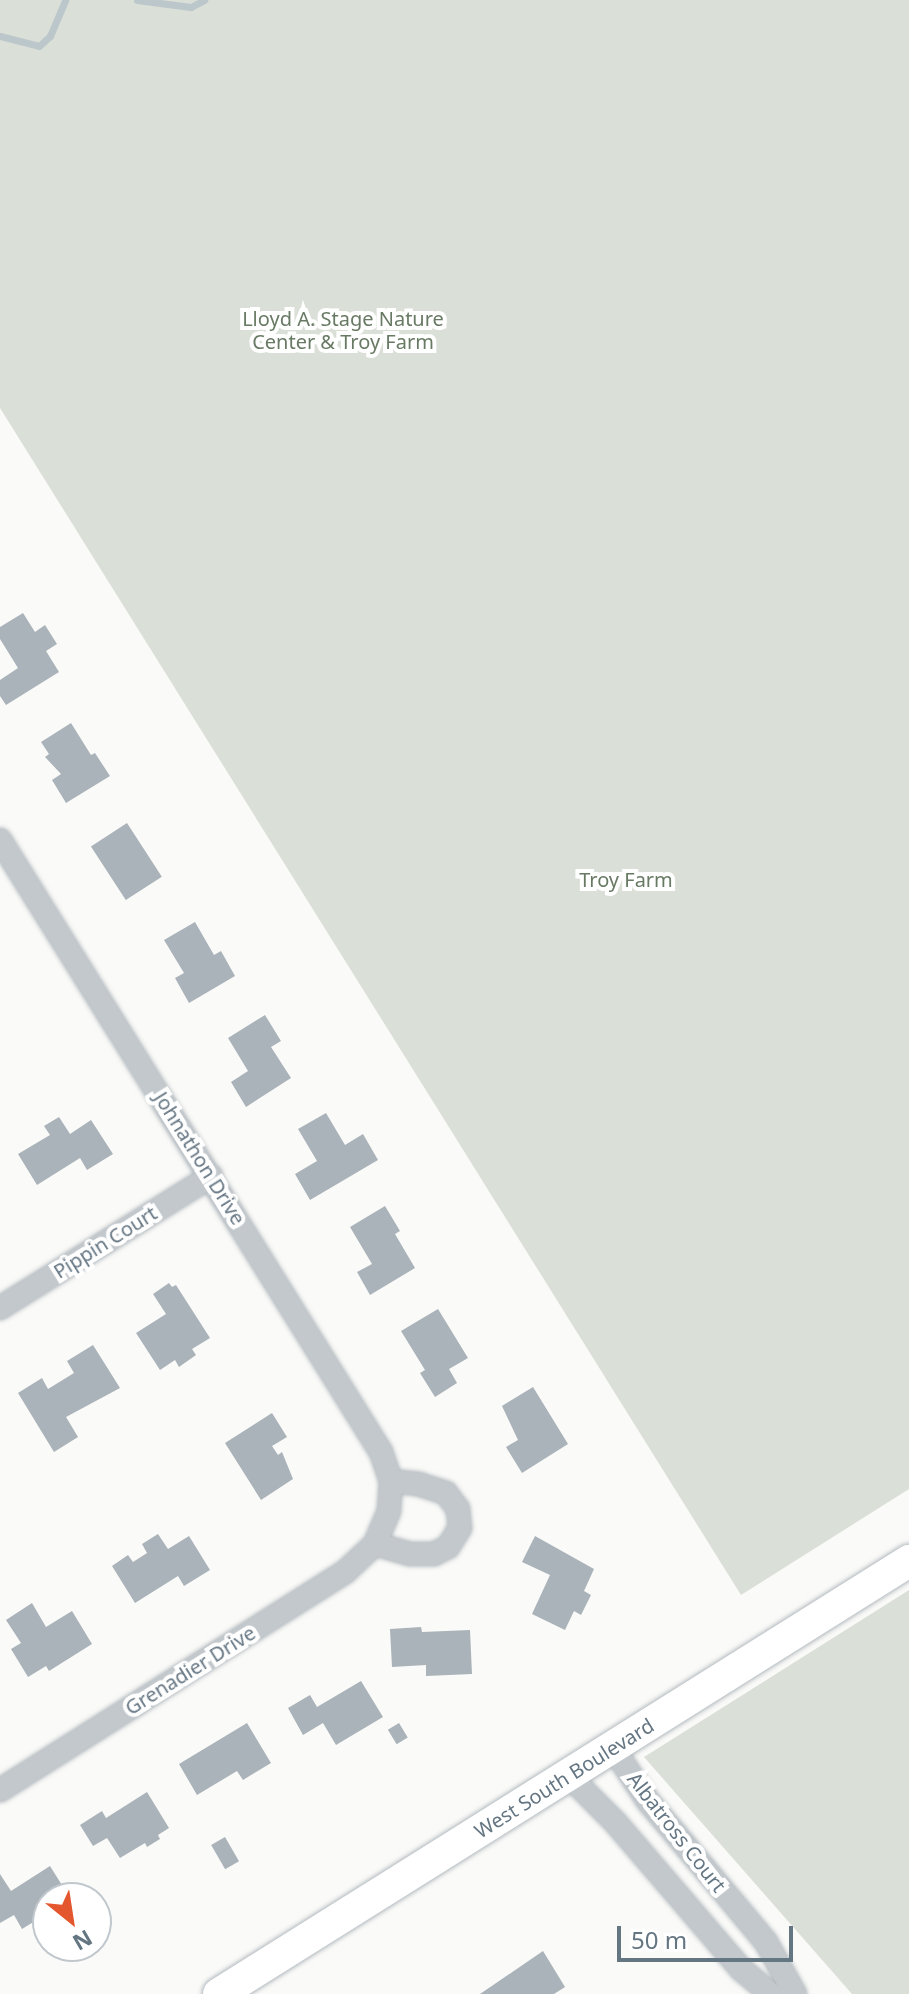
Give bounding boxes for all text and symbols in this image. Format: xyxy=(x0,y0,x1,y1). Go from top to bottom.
park label: Lloyd A. Stage Nature Center & Troy Farm xyxy=(242,307,444,354)
park label: Troy Farm xyxy=(579,867,673,891)
street label: Johnathon Drive xyxy=(149,1087,251,1229)
street label: Pippin Court xyxy=(49,1201,161,1283)
street label: Grenadier Drive xyxy=(120,1620,260,1720)
street label: West South Boulevard xyxy=(470,1713,658,1843)
street label: Albatross Court xyxy=(623,1767,731,1897)
north arrow xyxy=(32,1882,112,1962)
scale bar xyxy=(621,1910,797,1960)
text: 50 m xyxy=(631,1923,687,1956)
text: N xyxy=(68,1924,98,1959)

